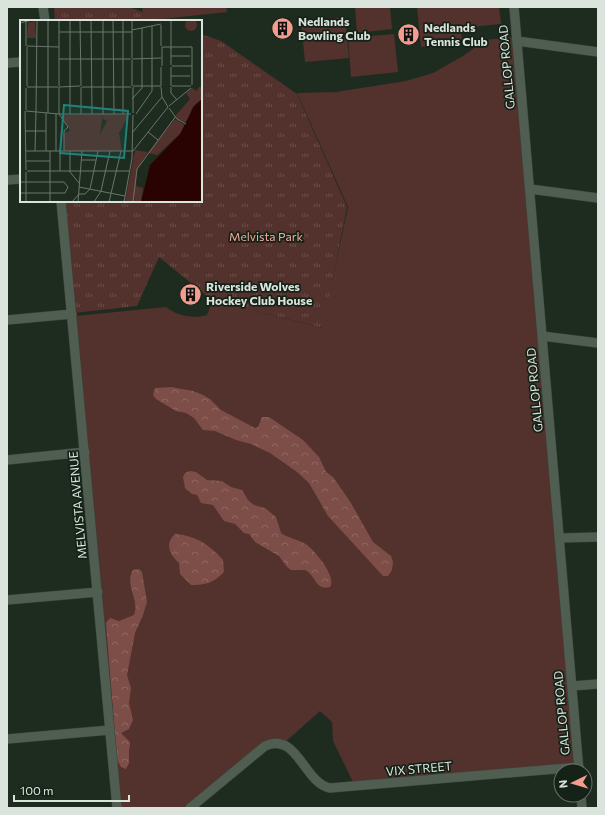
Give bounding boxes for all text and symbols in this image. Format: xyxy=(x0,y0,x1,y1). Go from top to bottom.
place label: Nedlands Bowling Club xyxy=(298,14,371,42)
building icon: Nedlands Bowling Club xyxy=(269,16,295,42)
inset map xyxy=(20,20,202,202)
place label: Nedlands Tennis Club xyxy=(424,20,488,48)
building icon: Nedlands Tennis Club xyxy=(396,22,422,48)
street label: GALLOP ROAD xyxy=(495,24,517,110)
park label: Melvista Park xyxy=(229,229,304,243)
place label: Riverside Wolves Hockey Club House xyxy=(206,279,312,307)
building icon: Riverside Wolves Hockey Club House xyxy=(178,281,204,307)
street label: GALLOP ROAD xyxy=(523,347,545,433)
street label: MELVISTA AVENUE xyxy=(65,451,89,559)
street label: GALLOP ROAD xyxy=(550,670,572,756)
street label: VIX STREET xyxy=(385,758,453,778)
north arrow xyxy=(553,763,593,803)
scale bar xyxy=(14,777,129,803)
text: N xyxy=(556,779,569,789)
text: 100 m xyxy=(20,783,54,797)

